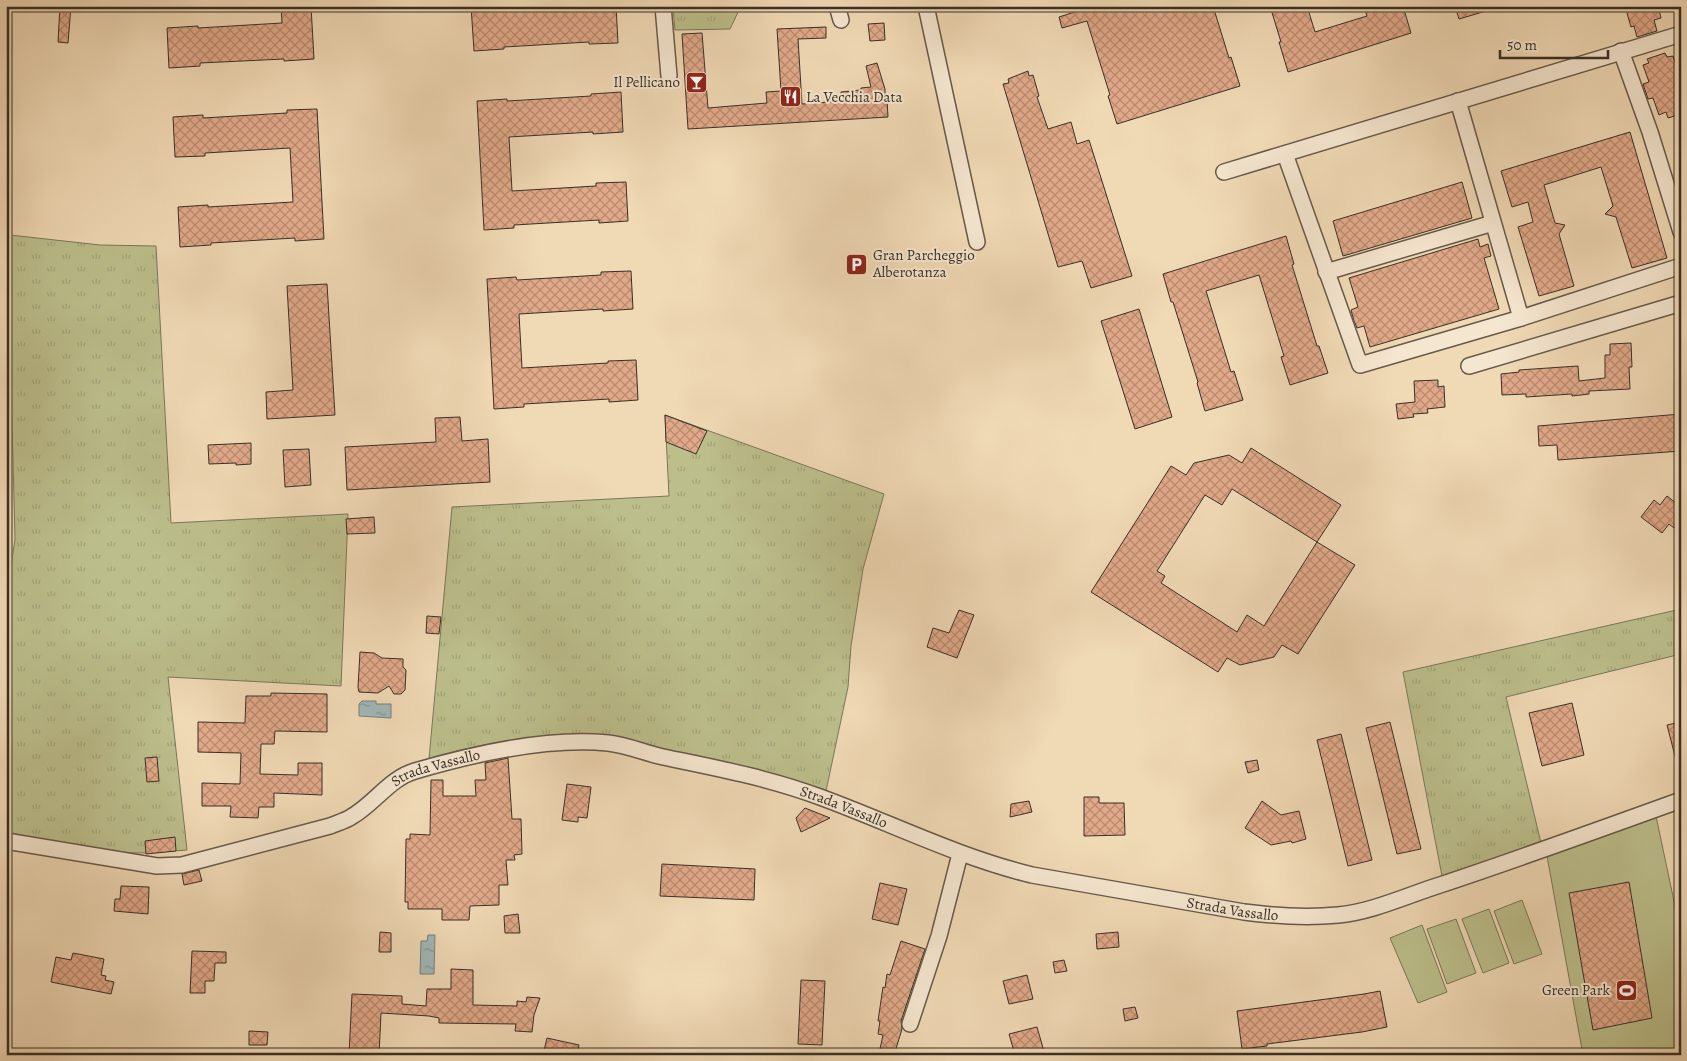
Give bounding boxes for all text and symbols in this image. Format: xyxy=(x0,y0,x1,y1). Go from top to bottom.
scale bar xyxy=(1500,28,1607,60)
text: 50 m xyxy=(1507,35,1537,55)
bar icon: Il Pellicano xyxy=(684,70,708,94)
place label: Il Pellicano xyxy=(613,72,680,92)
restaurant icon: La Vecchia Data xyxy=(778,85,802,109)
place label: La Vecchia Data xyxy=(806,87,902,107)
place label: Gran Parcheggio Alberotanza xyxy=(872,245,975,282)
parking icon: Gran Parcheggio Alberotanza xyxy=(845,252,869,276)
street label: Strada Vassallo xyxy=(387,745,482,791)
street label: Strada Vassallo xyxy=(797,781,891,833)
street label: Strada Vassallo xyxy=(1185,892,1279,925)
sports icon: Green Park xyxy=(1614,978,1638,1002)
place label: Green Park xyxy=(1542,980,1611,1000)

